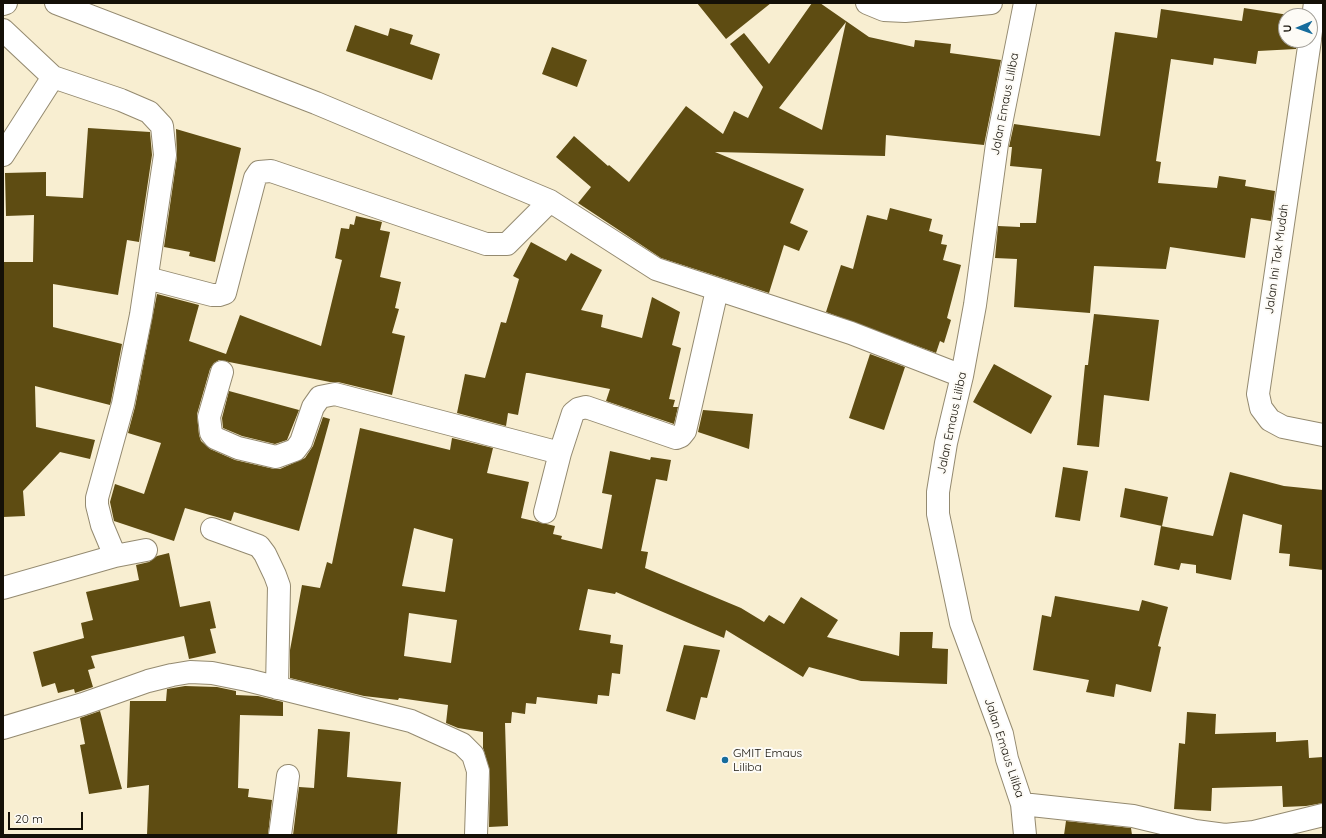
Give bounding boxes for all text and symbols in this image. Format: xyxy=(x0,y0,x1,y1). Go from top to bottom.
north arrow xyxy=(1278,8,1318,48)
text: U xyxy=(1280,24,1294,33)
street label: Jalan Emaus Liliba xyxy=(988,52,1022,156)
street label: Jalan Ini Tak Mudah xyxy=(1262,203,1292,315)
street label: Jalan Emaus Liliba xyxy=(934,371,970,475)
street label: Jalan Emaus Liliba xyxy=(981,696,1027,800)
place label: GMIT Emaus Liliba xyxy=(733,746,802,774)
marker: GMIT Emaus Liliba xyxy=(720,755,730,765)
scale bar xyxy=(10,804,85,830)
text: 20 m xyxy=(15,811,43,826)

